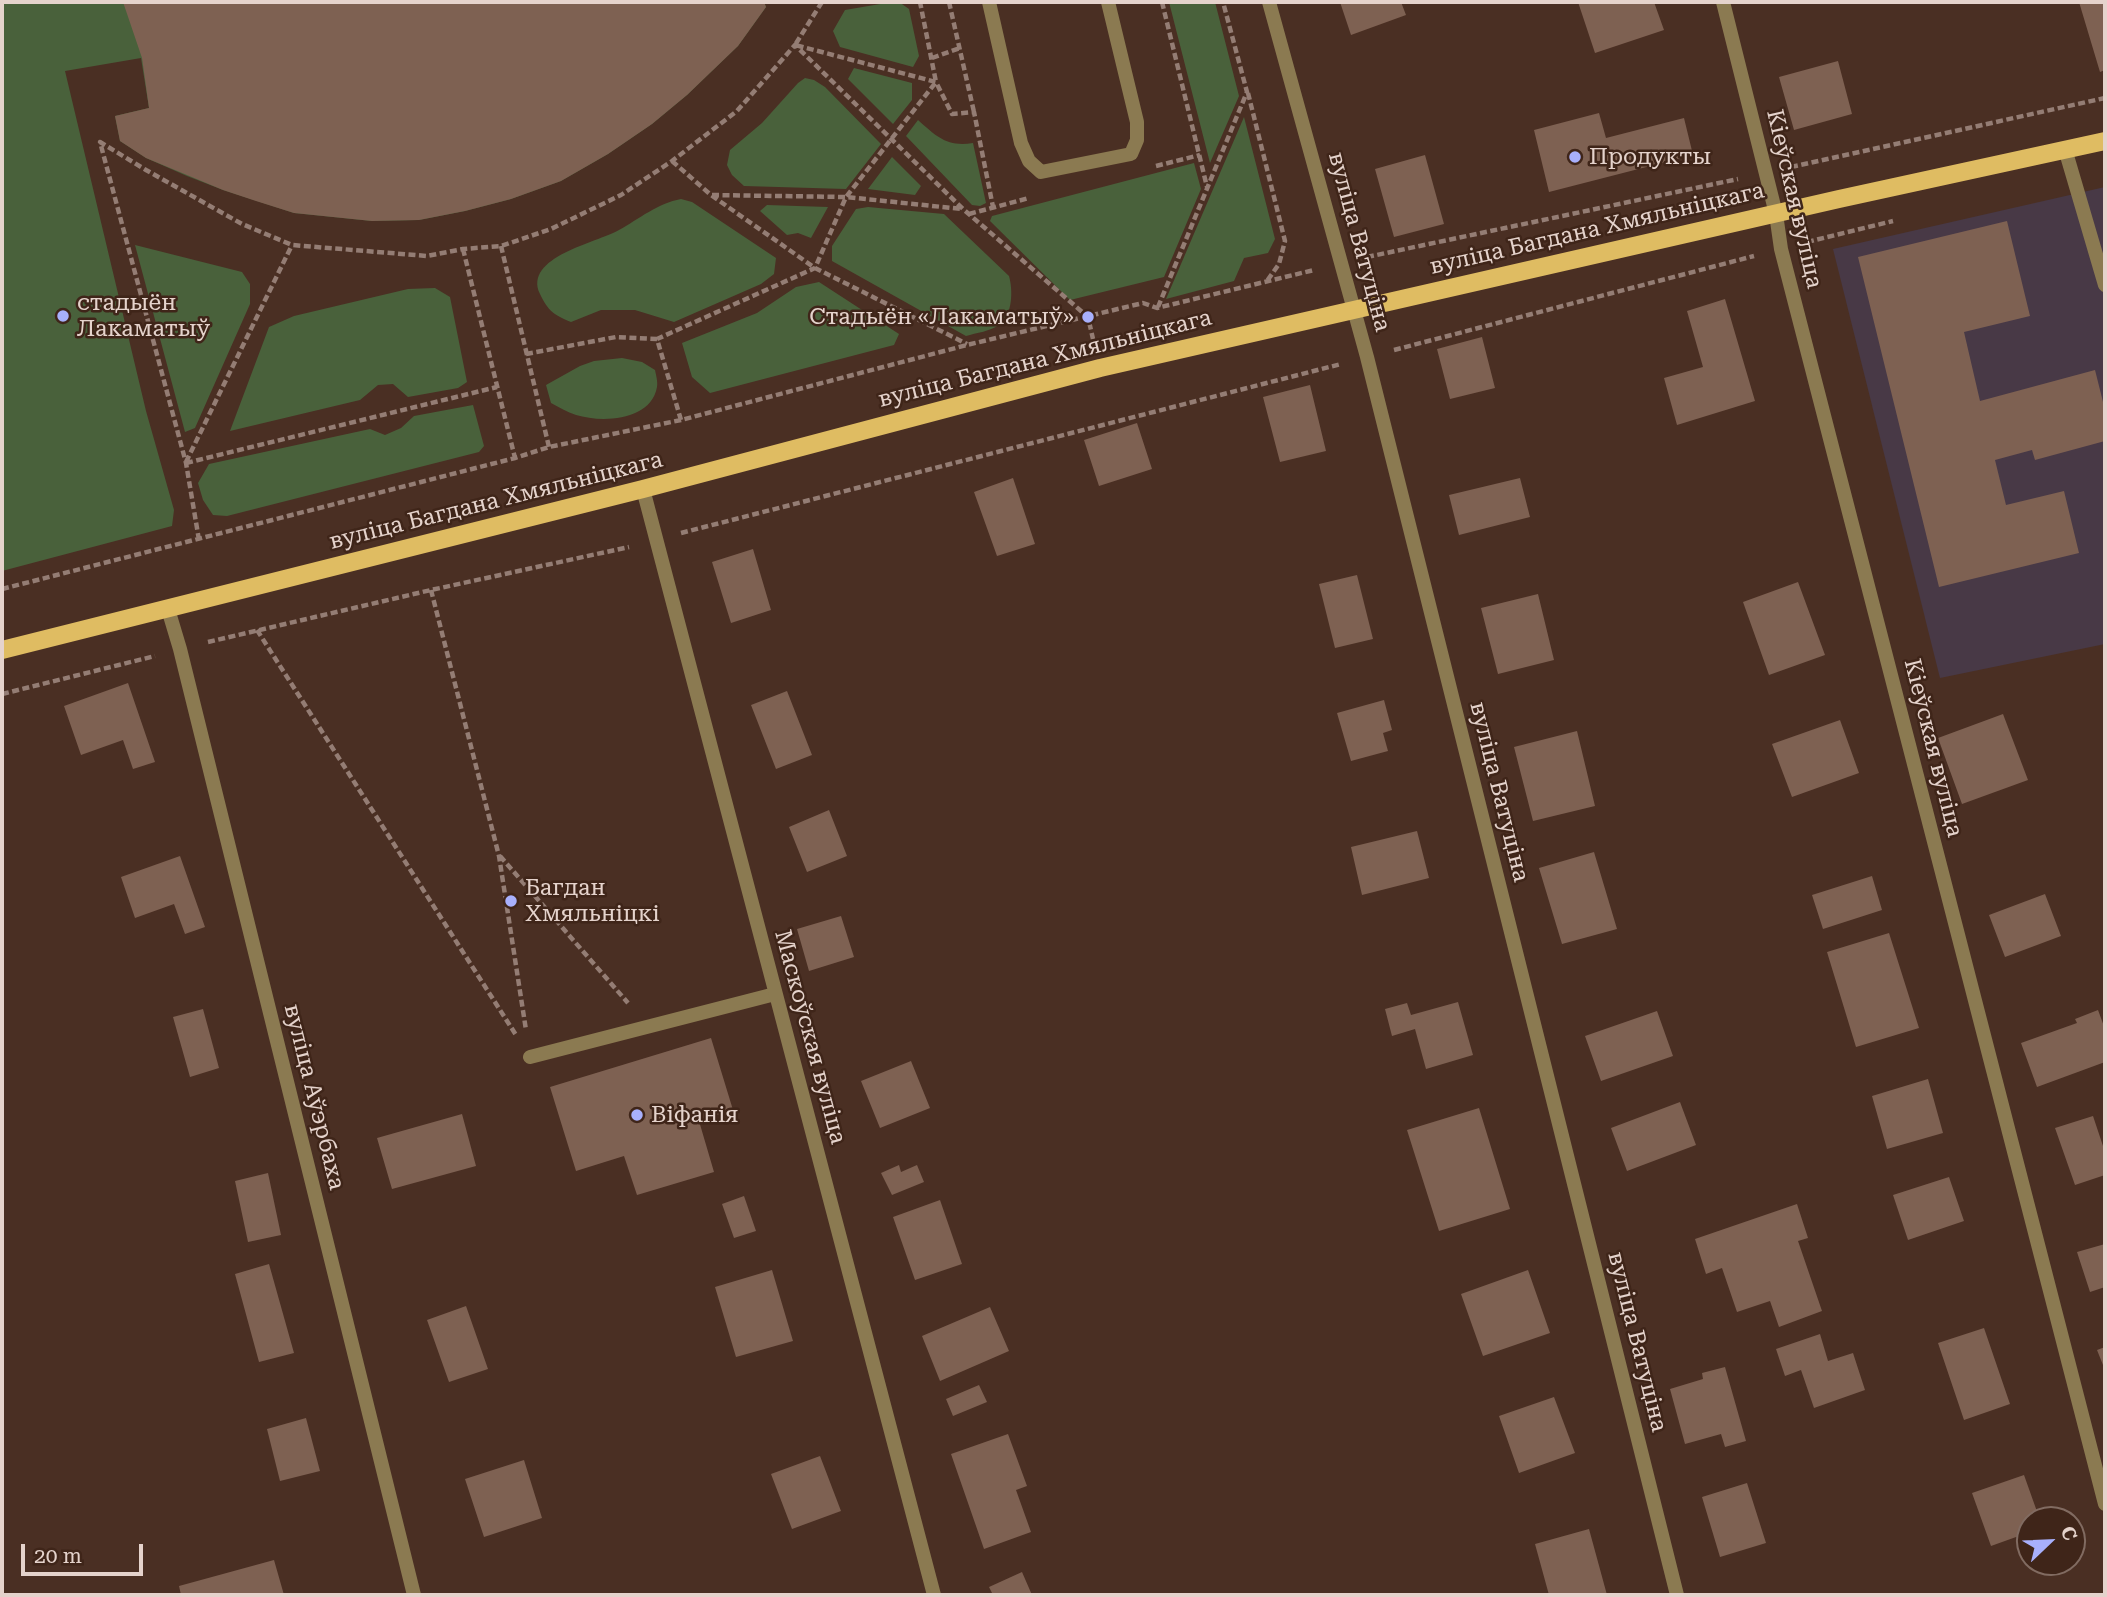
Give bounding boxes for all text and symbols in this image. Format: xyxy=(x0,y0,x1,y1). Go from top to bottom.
street label: Кіеўская вуліца xyxy=(1760,107,1828,291)
place label: Продукты xyxy=(1589,143,1711,171)
street label: вуліца Ватуціна xyxy=(1322,149,1396,335)
marker: Продукты xyxy=(1567,149,1583,165)
street label: вуліца Багдана Хмяльніцкага xyxy=(1427,177,1767,281)
place label: стадыён Лакаматыў xyxy=(77,289,210,343)
place label: Стадыён «Лакаматыў» xyxy=(809,303,1074,331)
street label: вуліца Багдана Хмяльніцкага xyxy=(876,304,1214,414)
marker: стадыён Лакаматыў xyxy=(55,308,71,324)
marker: Стадыён «Лакаматыў» xyxy=(1080,309,1096,325)
street label: вуліца Багдана Хмяльніцкага xyxy=(327,446,665,556)
street label: Кіеўская вуліца xyxy=(1898,656,1968,840)
street label: вуліца Ватуціна xyxy=(1463,699,1535,885)
place label: Багдан Хмяльніцкі xyxy=(525,874,660,928)
marker: Багдан Хмяльніцкі xyxy=(503,893,519,909)
street label: Маскоўская вуліца xyxy=(768,927,852,1147)
street label: вуліца Аўэрбаха xyxy=(278,1001,350,1193)
place label: Віфанія xyxy=(651,1101,738,1129)
marker: Віфанія xyxy=(629,1107,645,1123)
street label: вуліца Ватуціна xyxy=(1601,1249,1673,1435)
north arrow xyxy=(2016,1506,2086,1576)
text: С xyxy=(2056,1523,2082,1544)
scale bar xyxy=(24,1530,147,1574)
text: 20 m xyxy=(34,1544,82,1568)

